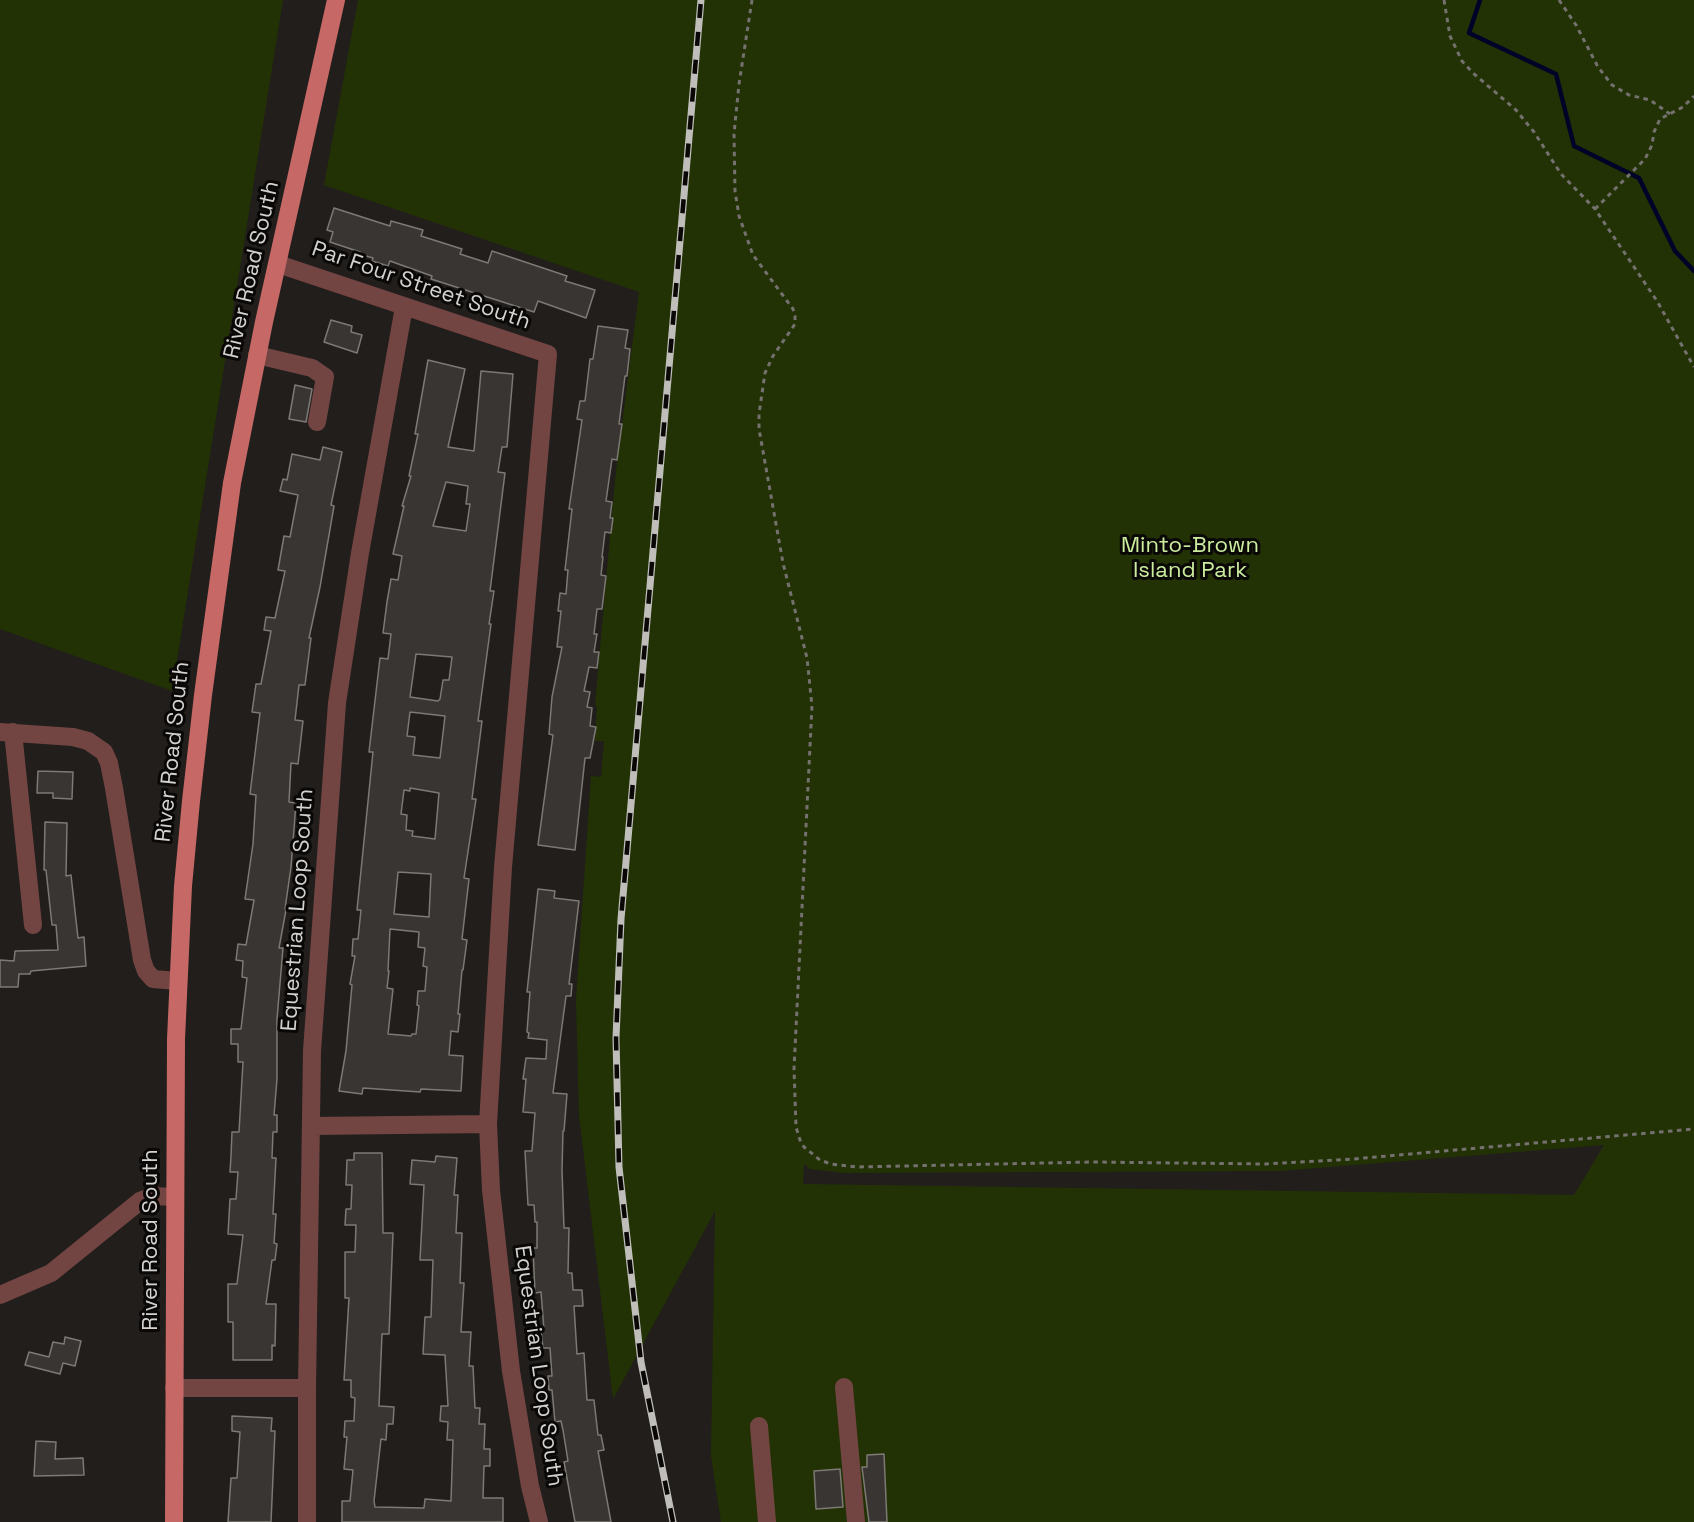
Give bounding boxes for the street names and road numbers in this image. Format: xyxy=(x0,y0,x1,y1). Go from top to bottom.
street label: River Road South xyxy=(219,179,285,361)
street label: Par Four Street South xyxy=(308,236,534,336)
street label: River Road South xyxy=(150,660,196,844)
street label: Equestrian Loop South xyxy=(276,788,320,1032)
street label: River Road South xyxy=(138,1149,164,1331)
street label: Equestrian Loop South xyxy=(508,1244,568,1488)

